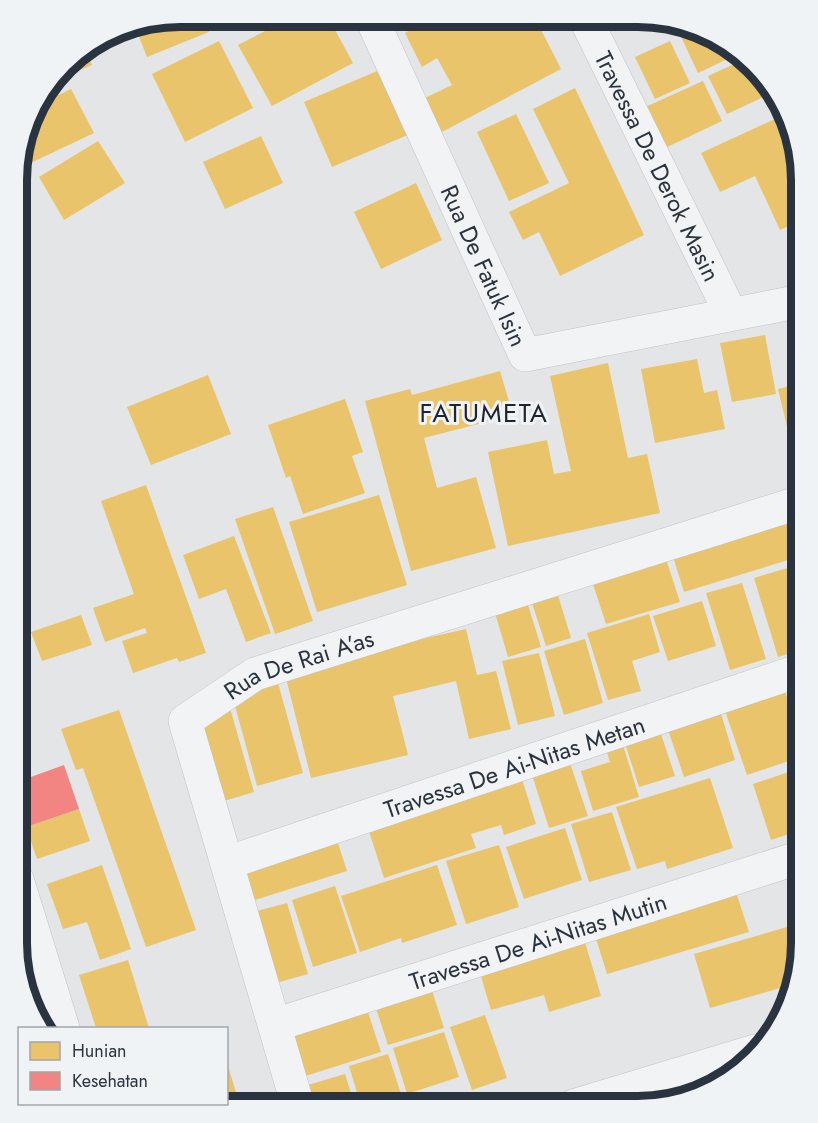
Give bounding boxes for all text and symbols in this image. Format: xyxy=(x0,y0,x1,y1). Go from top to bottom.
street label: Travessa De Derok Masin xyxy=(586,45,730,287)
street label: Rua De Fatuk Isin xyxy=(432,179,536,352)
district label: FATUMETA xyxy=(420,394,548,432)
street label: Rua De Rai A’as xyxy=(216,620,378,708)
street label: Travessa De Ai-Nitas Metan xyxy=(379,706,649,827)
street label: Travessa De Ai-Nitas Mutin xyxy=(405,884,671,999)
legend xyxy=(18,1027,228,1105)
text: Hunian xyxy=(72,1038,127,1064)
text: Kesehatan xyxy=(72,1068,148,1094)

